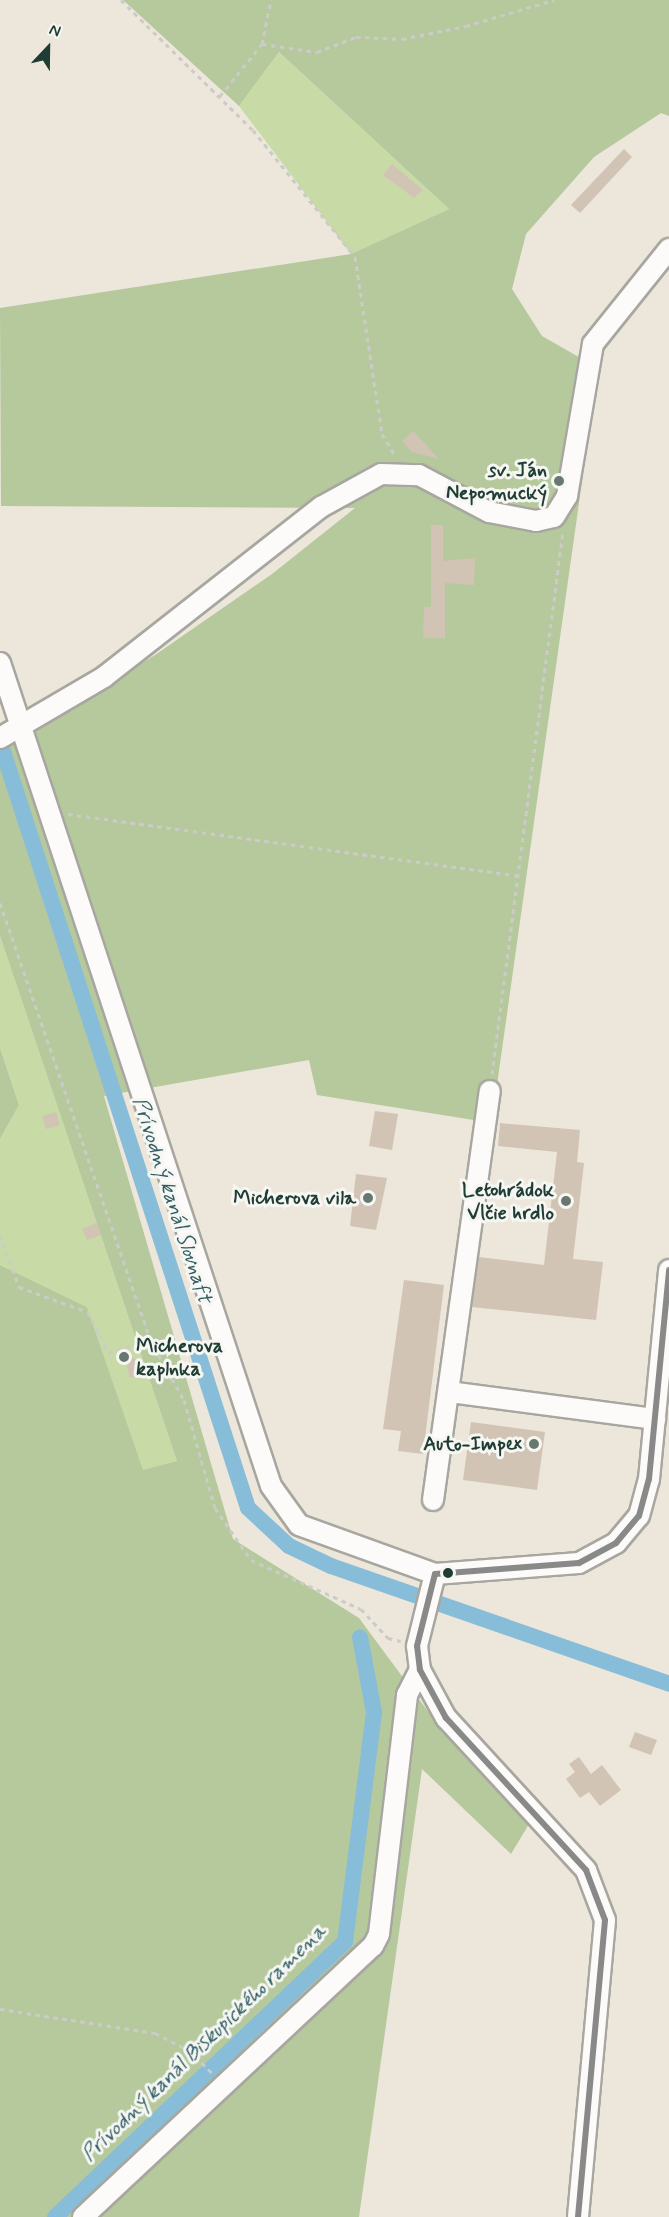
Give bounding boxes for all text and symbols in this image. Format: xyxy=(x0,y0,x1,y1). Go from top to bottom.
north arrow xyxy=(18,18,78,78)
text: N xyxy=(46,19,64,43)
place label: sv. Ján Nepomucký xyxy=(446,458,547,505)
marker: sv. Ján Nepomucký xyxy=(552,474,566,488)
water label: Prívodný kanál Slovnaft xyxy=(127,1093,217,1307)
place label: Letohrádok Vlčie hrdlo xyxy=(462,1178,554,1225)
place label: Micherova vila xyxy=(235,1186,356,1210)
marker: Micherova vila xyxy=(361,1191,375,1205)
marker: Letohrádok Vlčie hrdlo xyxy=(559,1194,573,1208)
place label: Micherova kaplnka xyxy=(136,1334,223,1381)
marker: Micherova kaplnka xyxy=(117,1350,131,1364)
place label: Auto-Impex xyxy=(423,1432,522,1456)
marker: Auto-Impex xyxy=(527,1437,541,1451)
unlabelled marker xyxy=(442,1567,454,1579)
water label: Prívodný kanál Biskupického ramena xyxy=(76,1919,332,2167)

